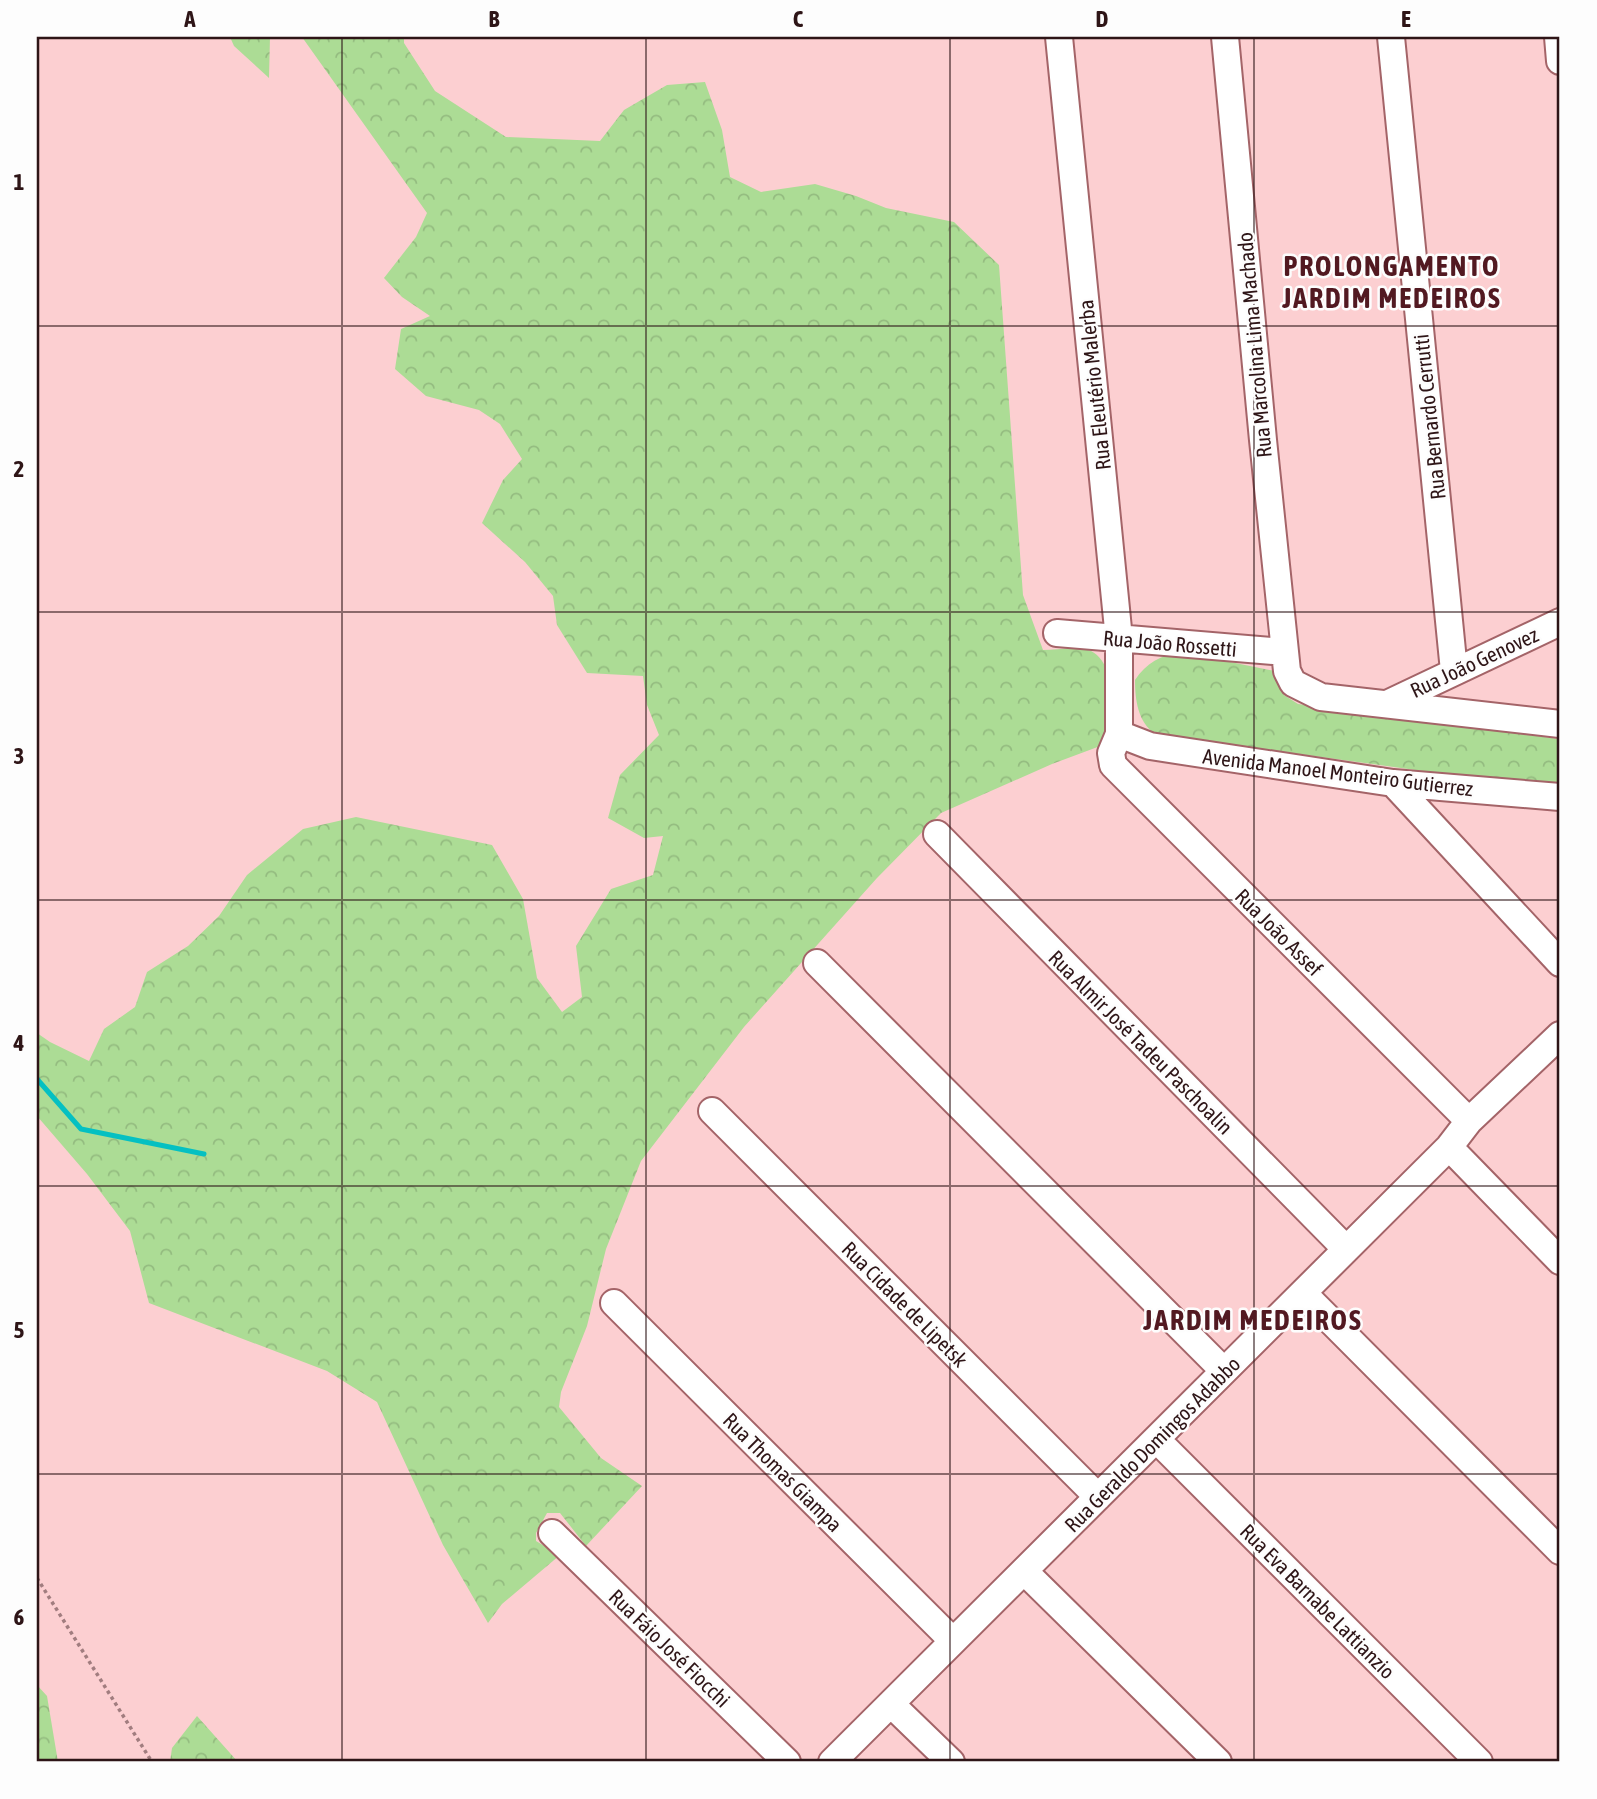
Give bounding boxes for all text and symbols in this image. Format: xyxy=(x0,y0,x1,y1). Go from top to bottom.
text: A xyxy=(183,6,196,32)
text: B xyxy=(489,6,500,32)
text: C xyxy=(793,6,804,32)
text: D xyxy=(1096,6,1109,32)
text: E xyxy=(1401,6,1411,32)
text: 1 xyxy=(14,169,25,195)
street label: Rua Marcolina Lima Machado xyxy=(1232,231,1276,459)
district label: PROLONGAMENTO JARDIM MEDEIROS xyxy=(1281,250,1502,314)
street label: Rua Eleutério Malerba xyxy=(1073,299,1115,471)
street label: Rua Bernardo Cerrutti xyxy=(1408,333,1450,501)
text: 2 xyxy=(14,456,24,482)
street label: Rua João Genovez xyxy=(1406,622,1542,702)
street label: Rua João Rossetti xyxy=(1102,625,1238,661)
text: 3 xyxy=(14,743,24,769)
street label: Avenida Manoel Monteiro Gutierrez xyxy=(1201,744,1475,801)
street label: Rua João Assef xyxy=(1231,884,1328,981)
street label: Rua Almir José Tadeu Paschoalin xyxy=(1044,945,1238,1139)
text: 4 xyxy=(13,1030,25,1056)
street label: Rua Cidade de Lipetsk xyxy=(837,1236,973,1372)
district label: JARDIM MEDEIROS xyxy=(1142,1304,1363,1336)
text: 5 xyxy=(14,1317,25,1343)
street label: Rua Geraldo Domingos Adabbo xyxy=(1059,1351,1245,1537)
street label: Rua Thomas Giampa xyxy=(719,1408,847,1536)
street label: Rua Eva Barnabe Lattianzio xyxy=(1236,1519,1400,1683)
street label: Rua Fáio José Fiocchi xyxy=(605,1584,735,1712)
text: 6 xyxy=(14,1604,25,1630)

